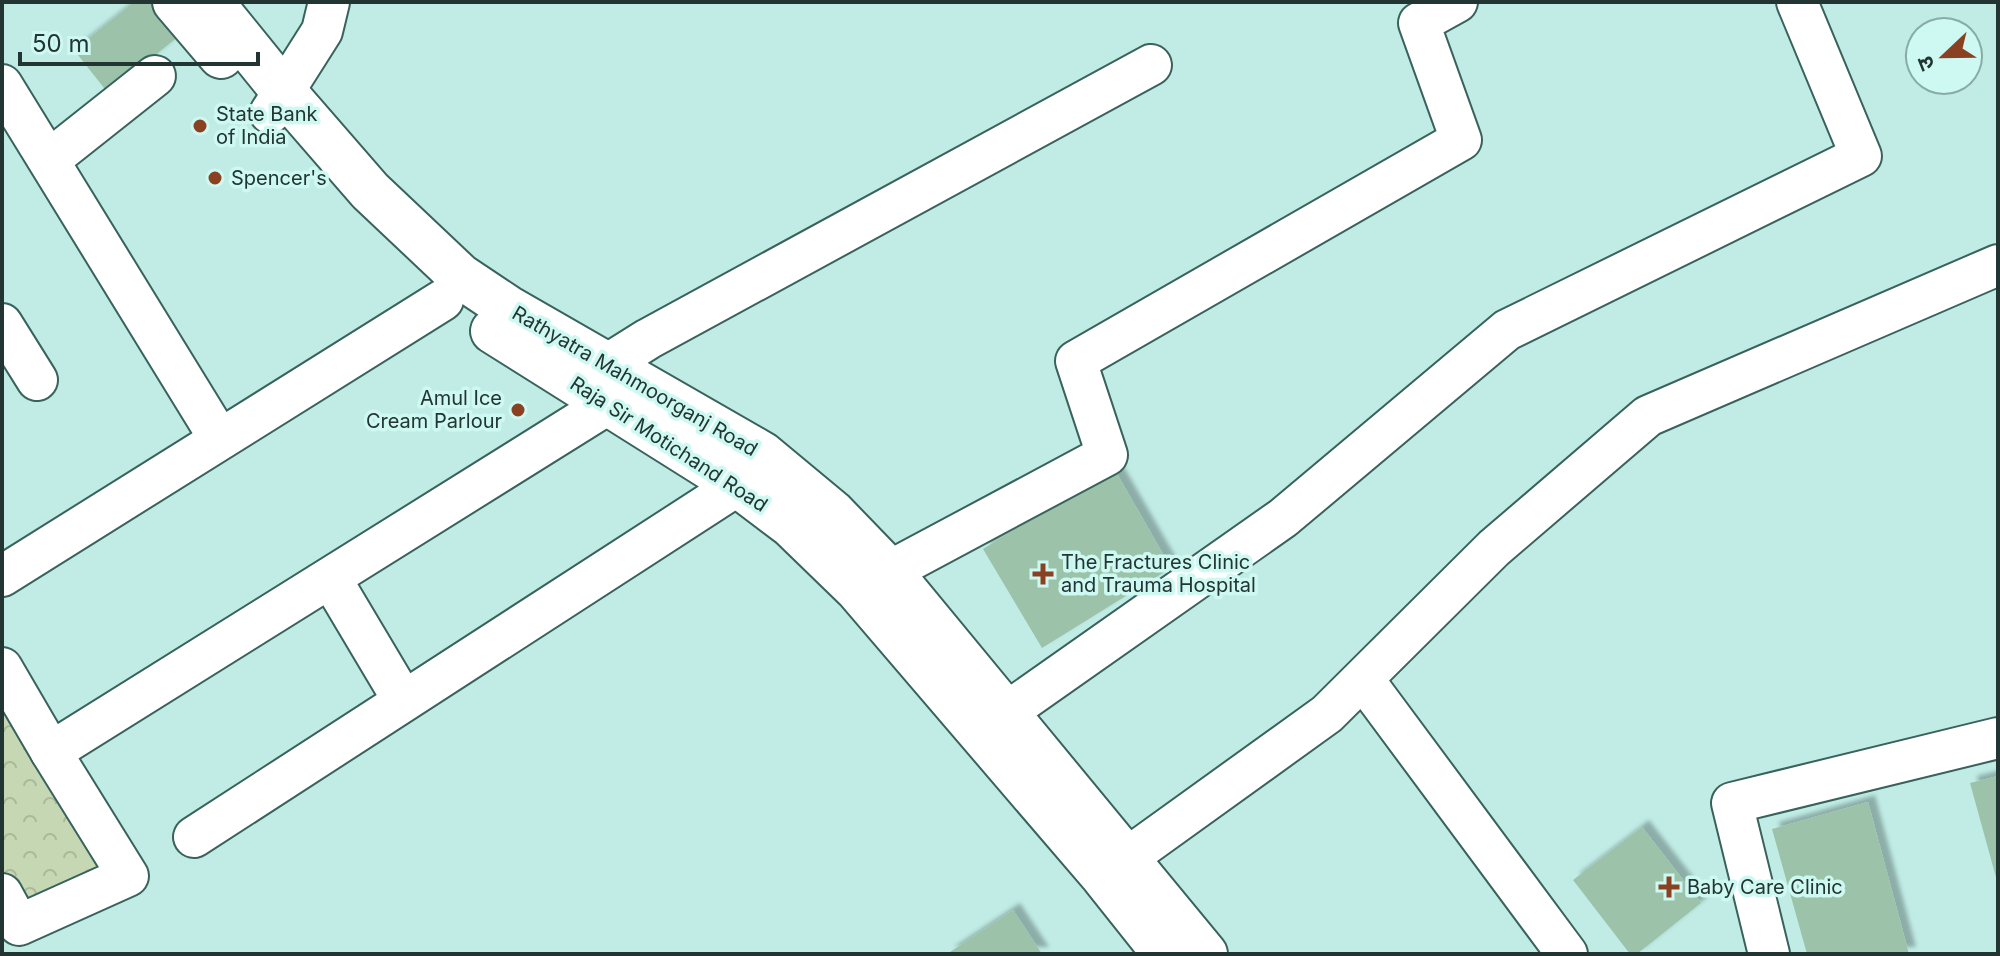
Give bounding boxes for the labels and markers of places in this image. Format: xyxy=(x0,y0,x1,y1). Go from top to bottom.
place label: State Bank of India xyxy=(216,102,317,149)
marker: State Bank of India xyxy=(191,117,209,135)
place label: Spencer's xyxy=(231,166,327,190)
marker: Spencer's xyxy=(206,169,224,187)
place label: Amul Ice Cream Parlour xyxy=(366,386,502,433)
marker: Amul Ice Cream Parlour xyxy=(509,401,527,419)
place label: The Fractures Clinic and Trauma Hospital xyxy=(1061,550,1256,597)
marker: The Fractures Clinic and Trauma Hospital xyxy=(1032,563,1054,585)
place label: Baby Care Clinic xyxy=(1687,875,1843,899)
marker: Baby Care Clinic xyxy=(1658,876,1680,898)

